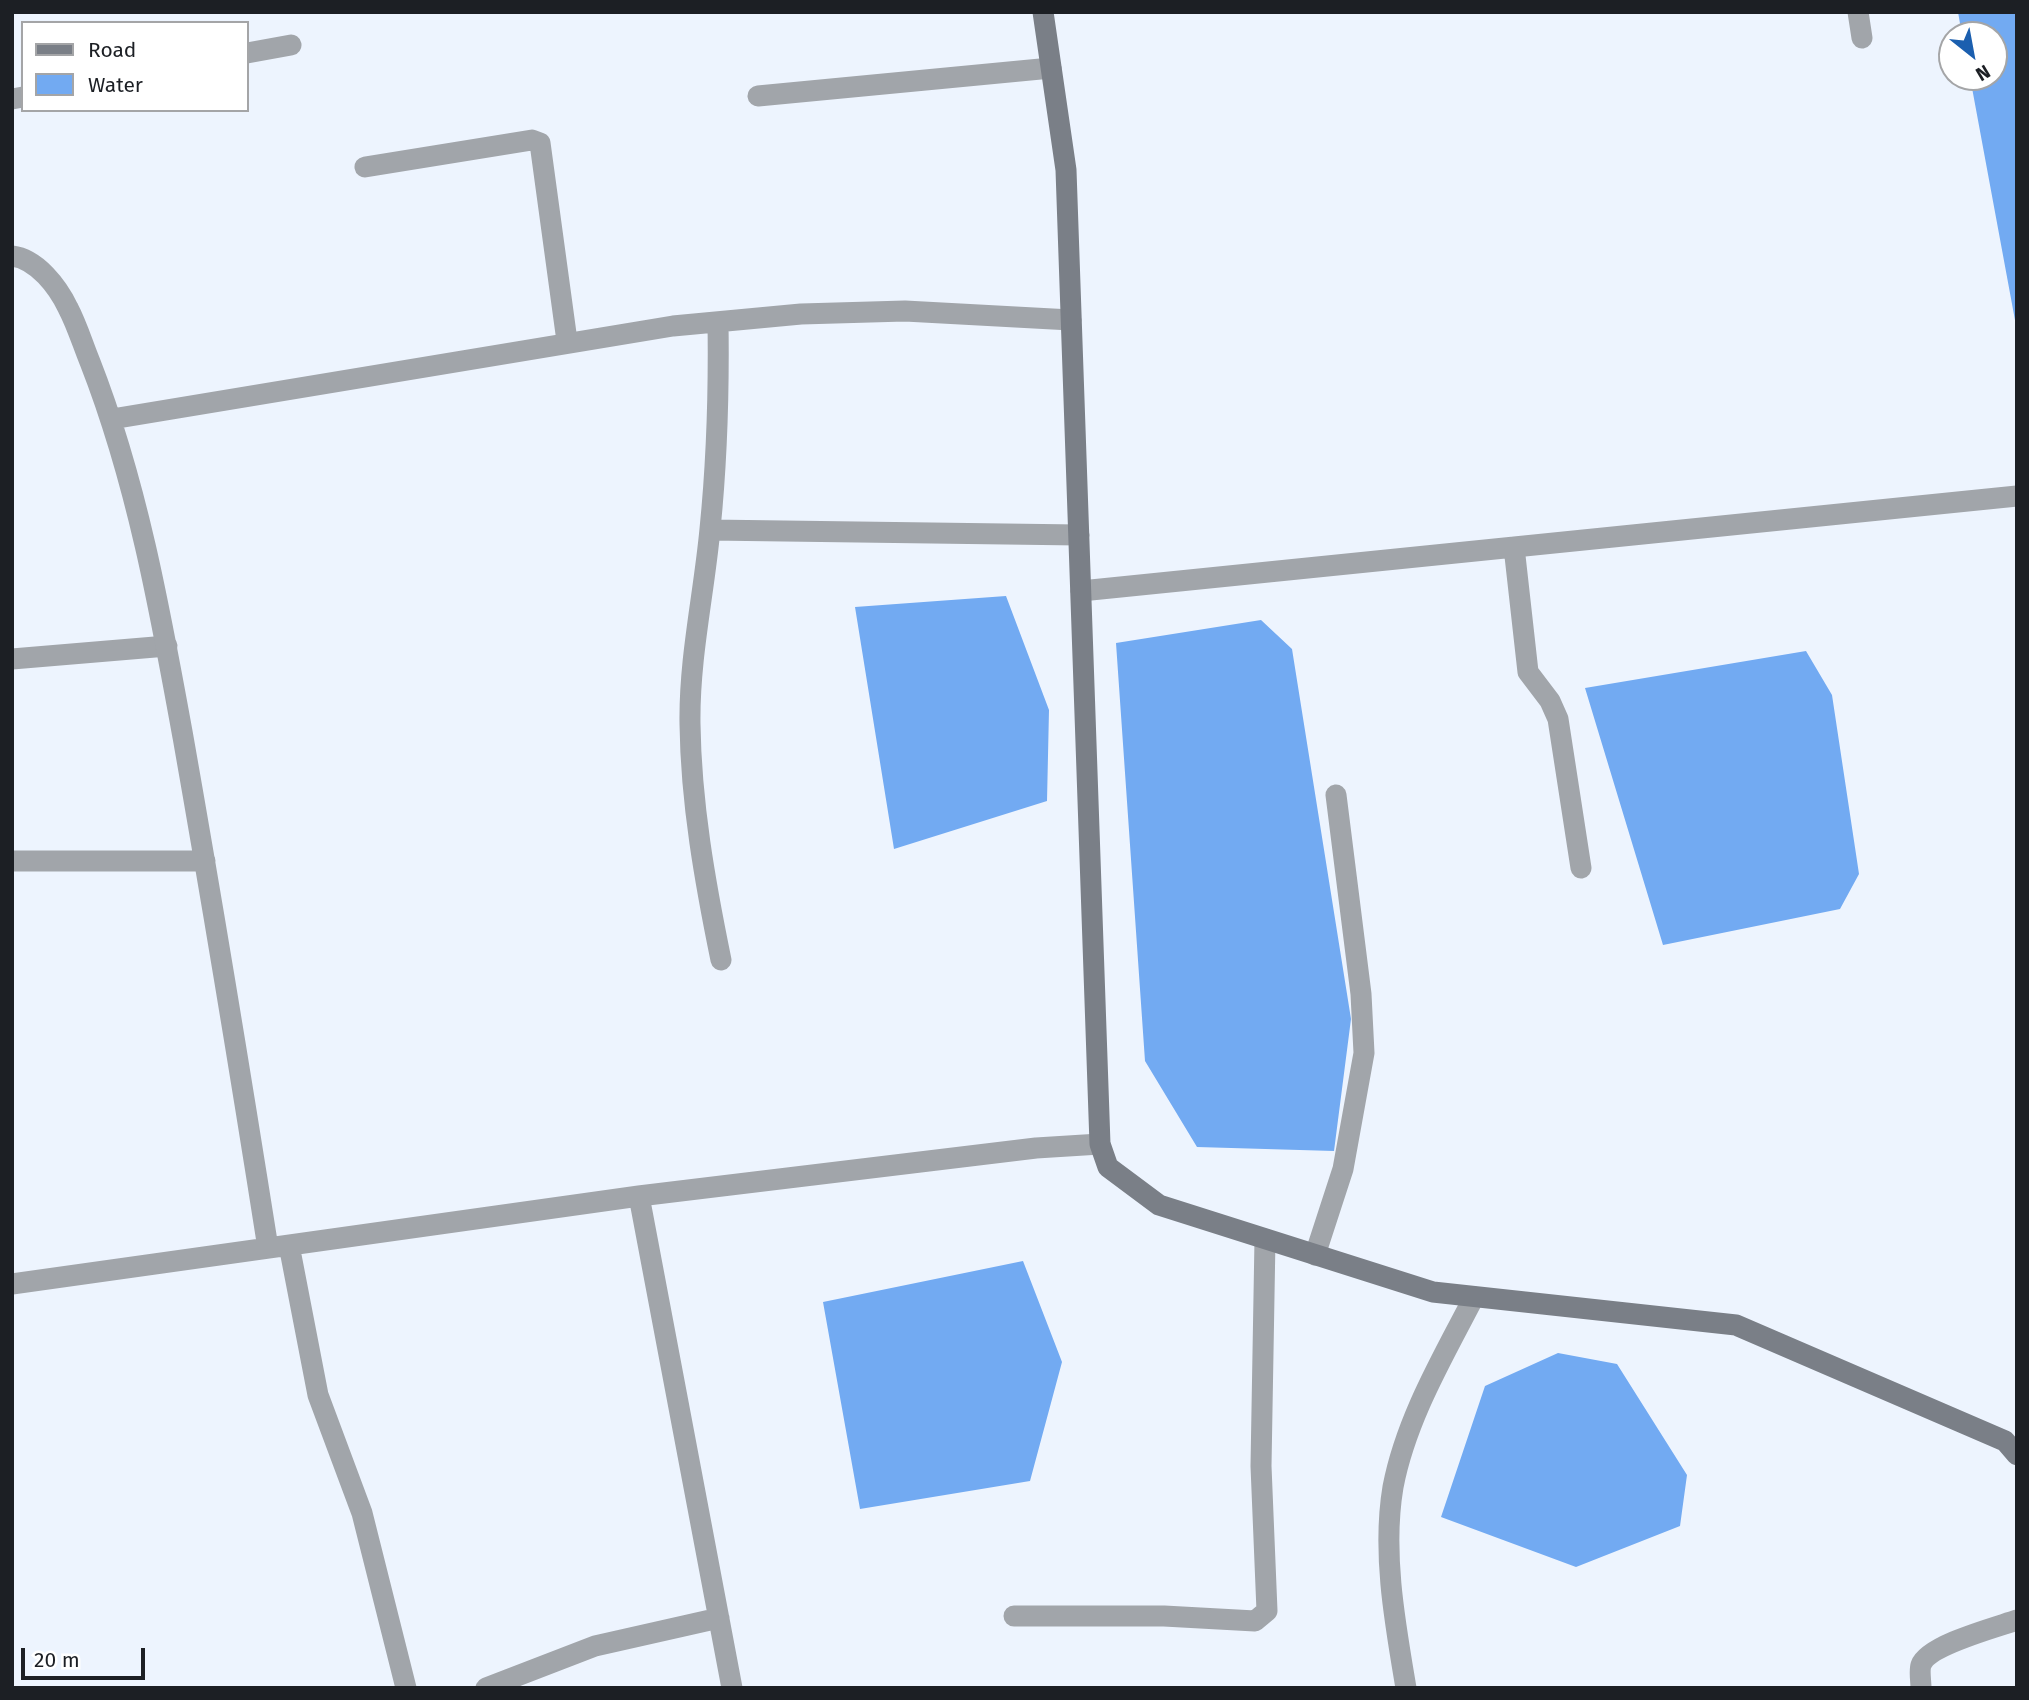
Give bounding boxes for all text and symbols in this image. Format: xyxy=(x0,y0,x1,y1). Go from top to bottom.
legend xyxy=(21,21,248,112)
north arrow xyxy=(1938,21,2008,91)
text: Road xyxy=(88,37,136,63)
text: N xyxy=(1972,60,1994,86)
text: Water xyxy=(88,72,143,98)
scale bar xyxy=(24,1634,149,1678)
text: 20 m xyxy=(34,1647,80,1673)

